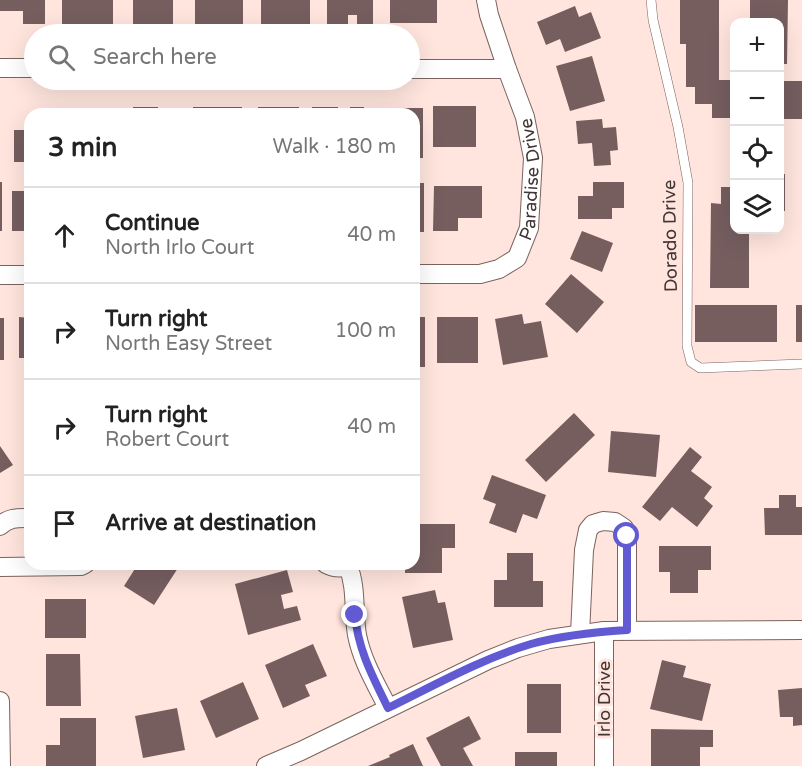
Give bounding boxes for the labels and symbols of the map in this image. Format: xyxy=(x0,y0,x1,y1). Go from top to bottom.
street label: Paradise Drive xyxy=(514,117,545,244)
street label: Dorado Drive xyxy=(658,180,682,292)
route start xyxy=(613,522,639,548)
route end xyxy=(341,601,367,627)
street label: Irlo Drive xyxy=(593,661,615,737)

